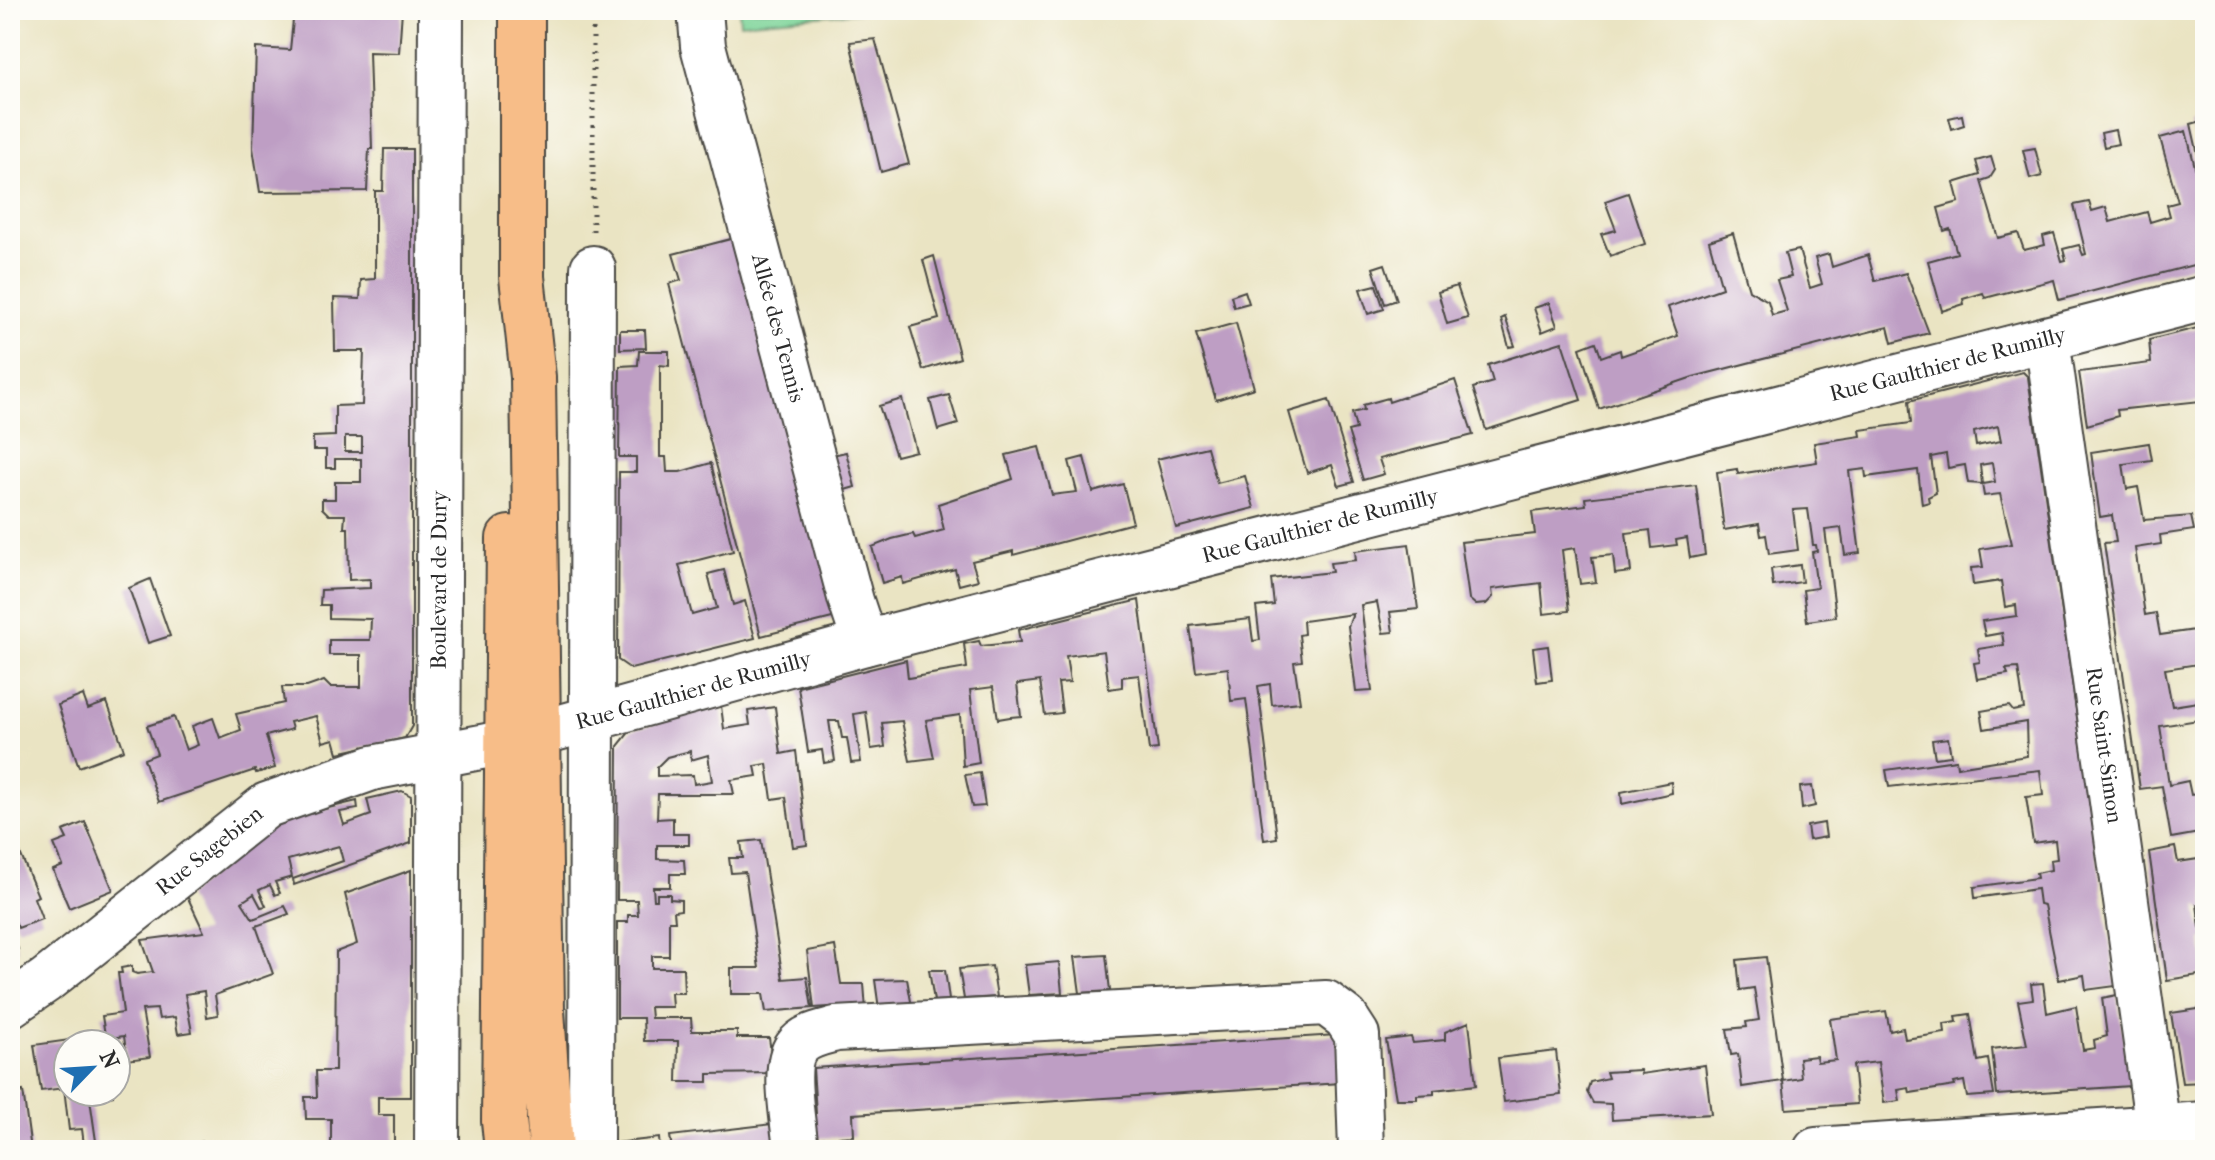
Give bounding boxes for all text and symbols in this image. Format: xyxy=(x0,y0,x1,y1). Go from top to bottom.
street label: Allée des Tennis xyxy=(746,250,810,405)
street label: Rue Gaulthier de Rumilly xyxy=(1827,321,2070,407)
street label: Rue Gaulthier de Rumilly xyxy=(1199,483,1442,569)
street label: Boulevard de Dury xyxy=(426,489,452,670)
street label: Rue Gaulthier de Rumilly xyxy=(573,645,815,735)
street label: Rue Saint-Simon xyxy=(2080,665,2128,825)
street label: Rue Sagebien xyxy=(151,800,268,901)
north arrow xyxy=(52,1028,132,1108)
text: N xyxy=(94,1047,125,1073)

